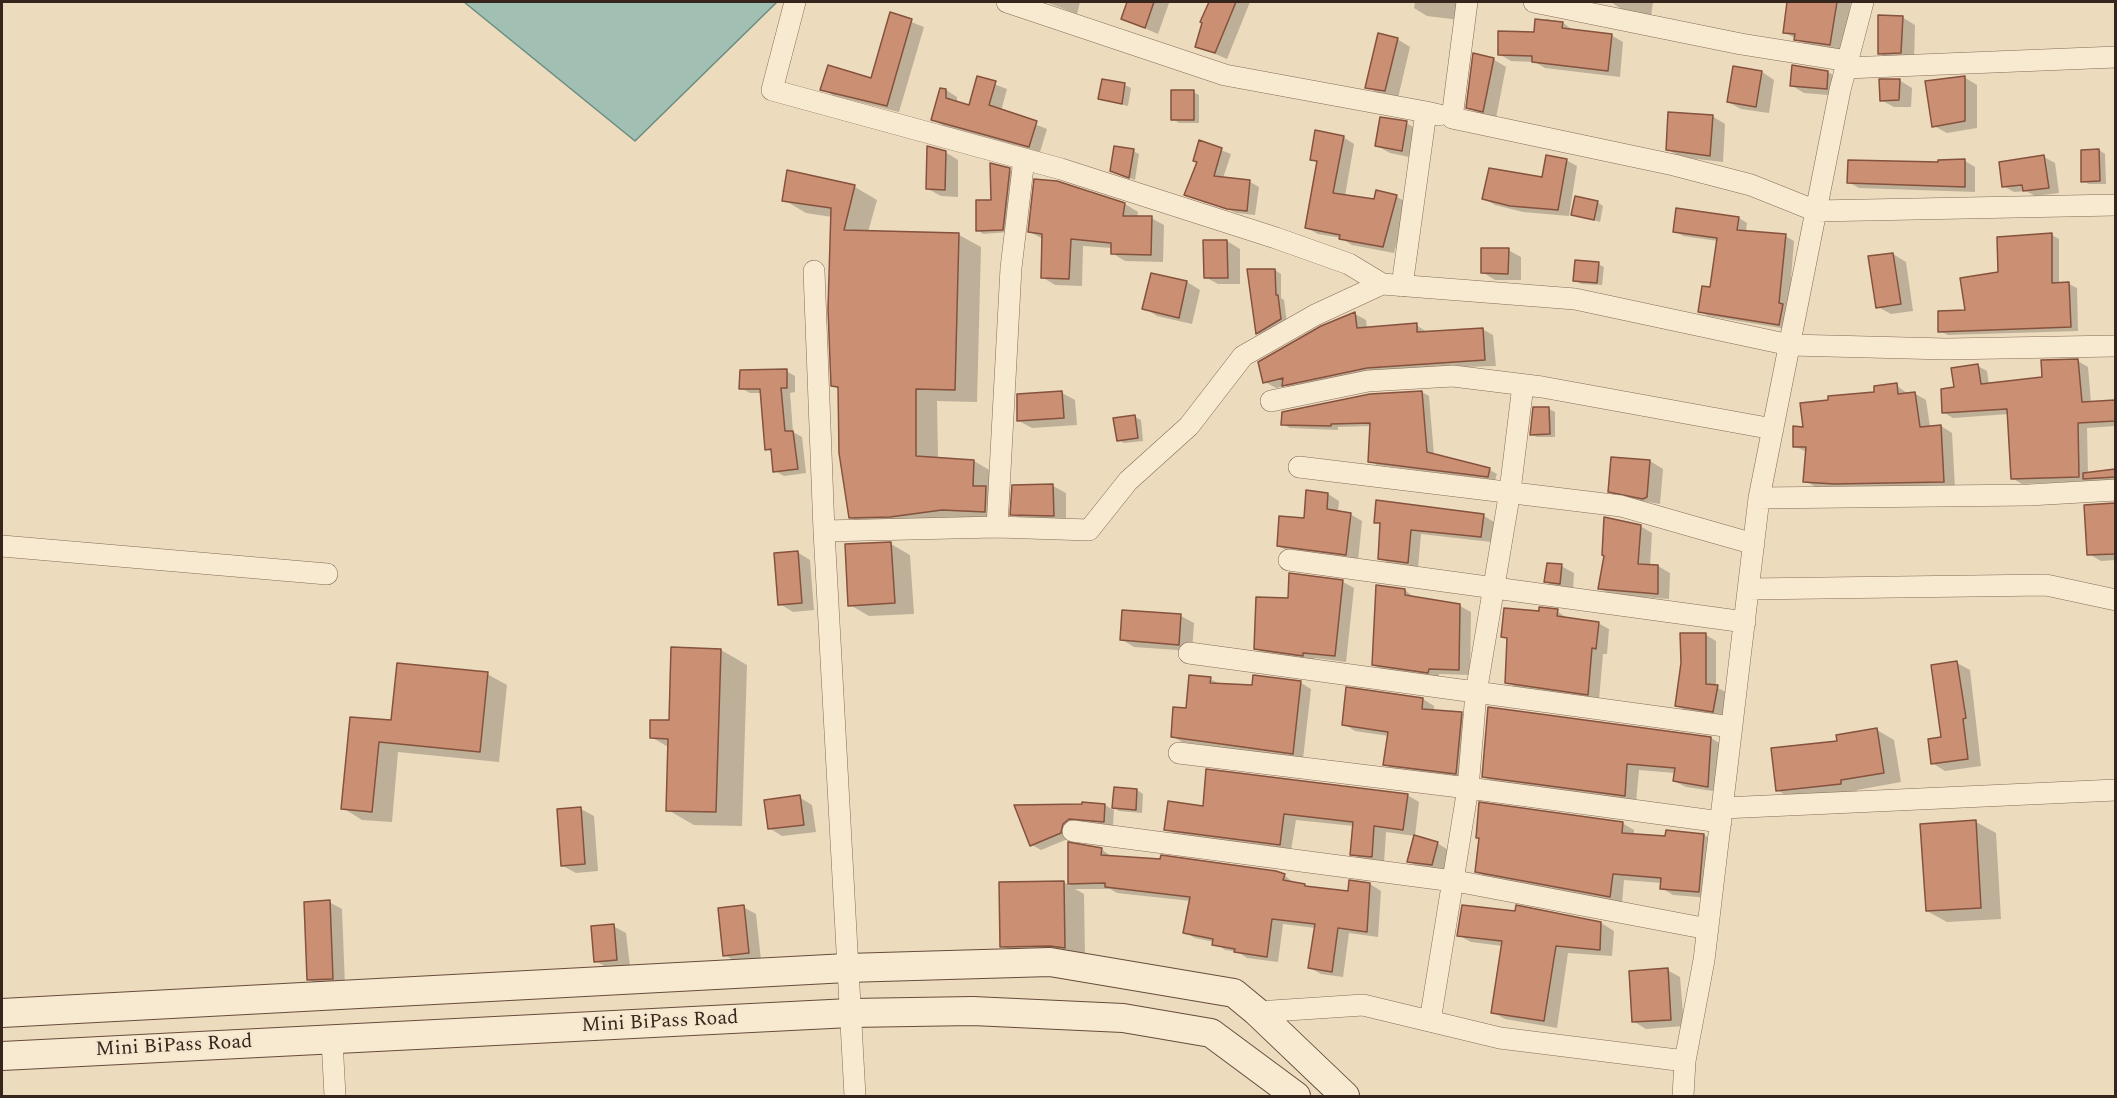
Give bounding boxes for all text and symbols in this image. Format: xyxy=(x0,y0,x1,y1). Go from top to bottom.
street label: Mini BiPass Road xyxy=(581,1007,739,1039)
street label: Mini BiPass Road xyxy=(95,1031,253,1063)

